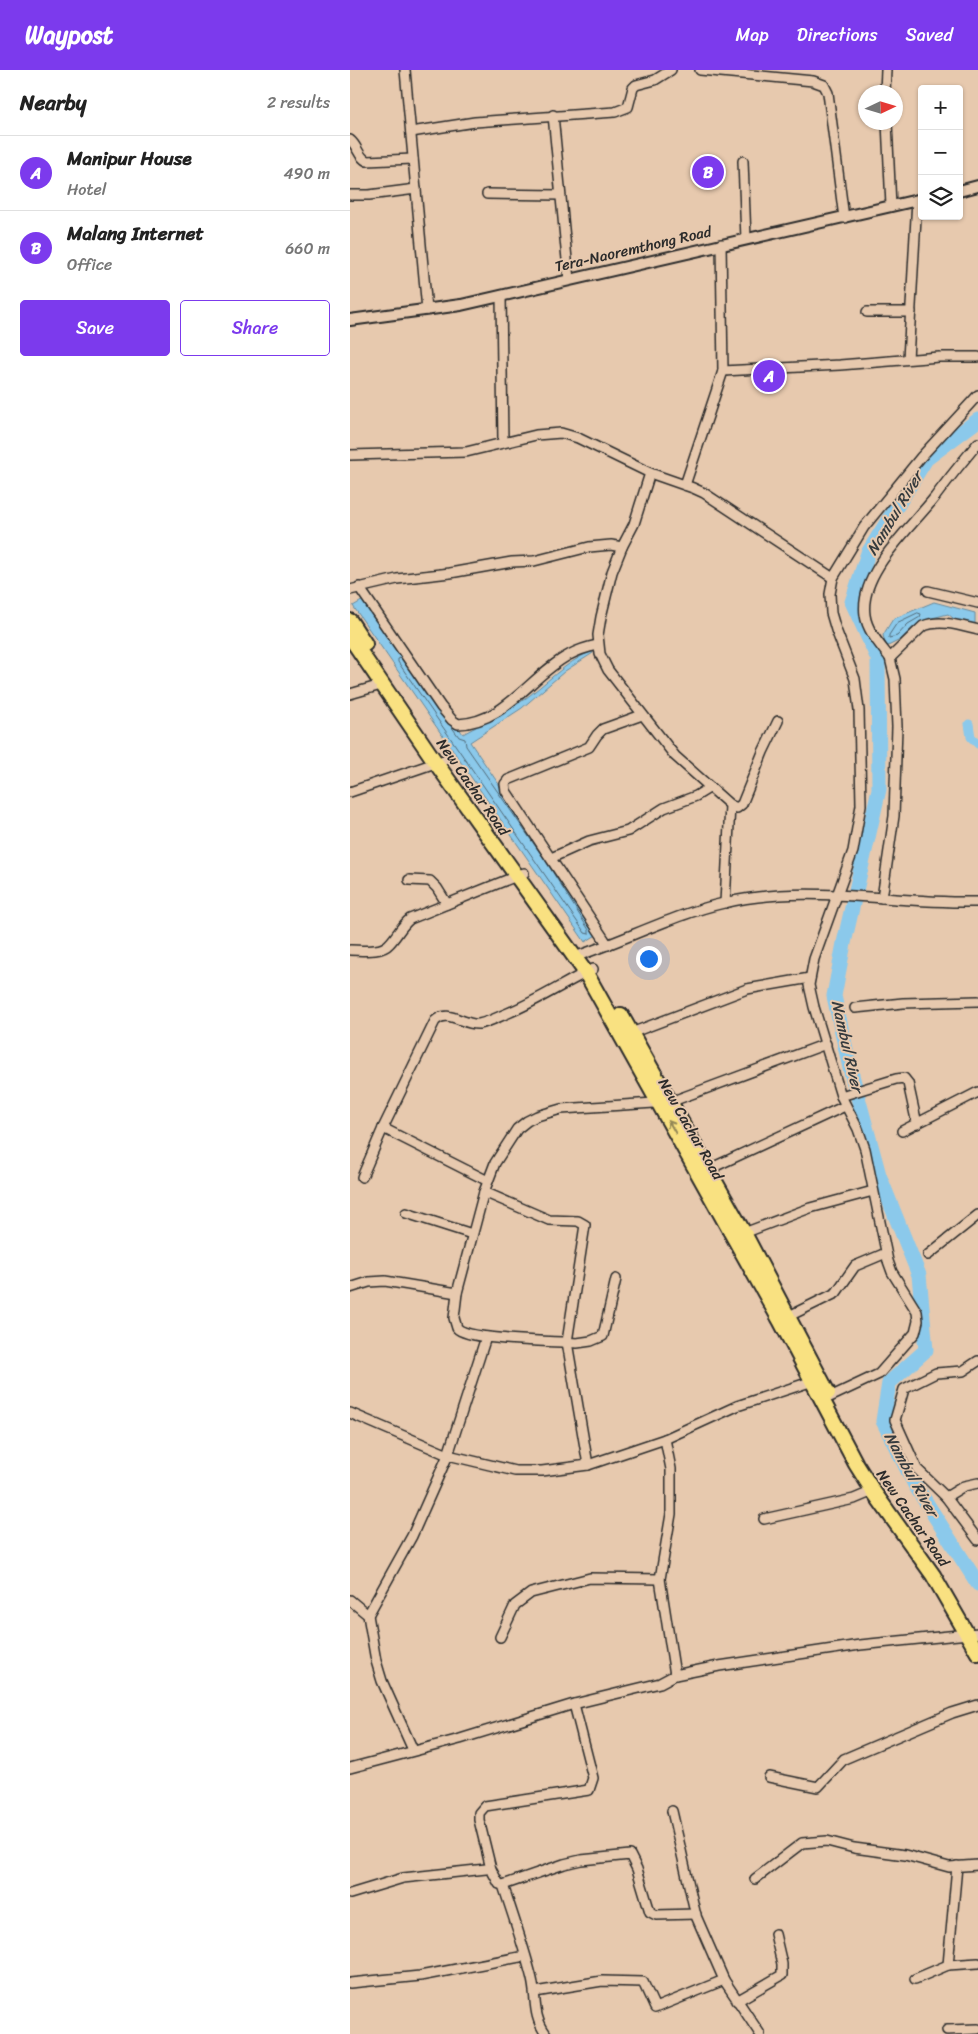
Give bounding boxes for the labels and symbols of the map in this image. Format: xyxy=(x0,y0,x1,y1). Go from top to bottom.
north arrow xyxy=(858,85,903,130)
pin: B xyxy=(692,153,724,191)
street label: Tera-Naoremthong Road xyxy=(552,218,715,280)
pin: A xyxy=(753,357,785,395)
water label: Nambul River xyxy=(858,463,933,561)
street label: New Cachar Road xyxy=(430,733,517,842)
your location xyxy=(636,946,662,972)
water label: Nambul River xyxy=(823,997,873,1098)
street label: New Cachar Road xyxy=(651,1073,731,1186)
one-way arrow xyxy=(666,1121,676,1135)
water label: Nambul River xyxy=(876,1426,949,1525)
street label: New Cachar Road xyxy=(870,1464,957,1573)

